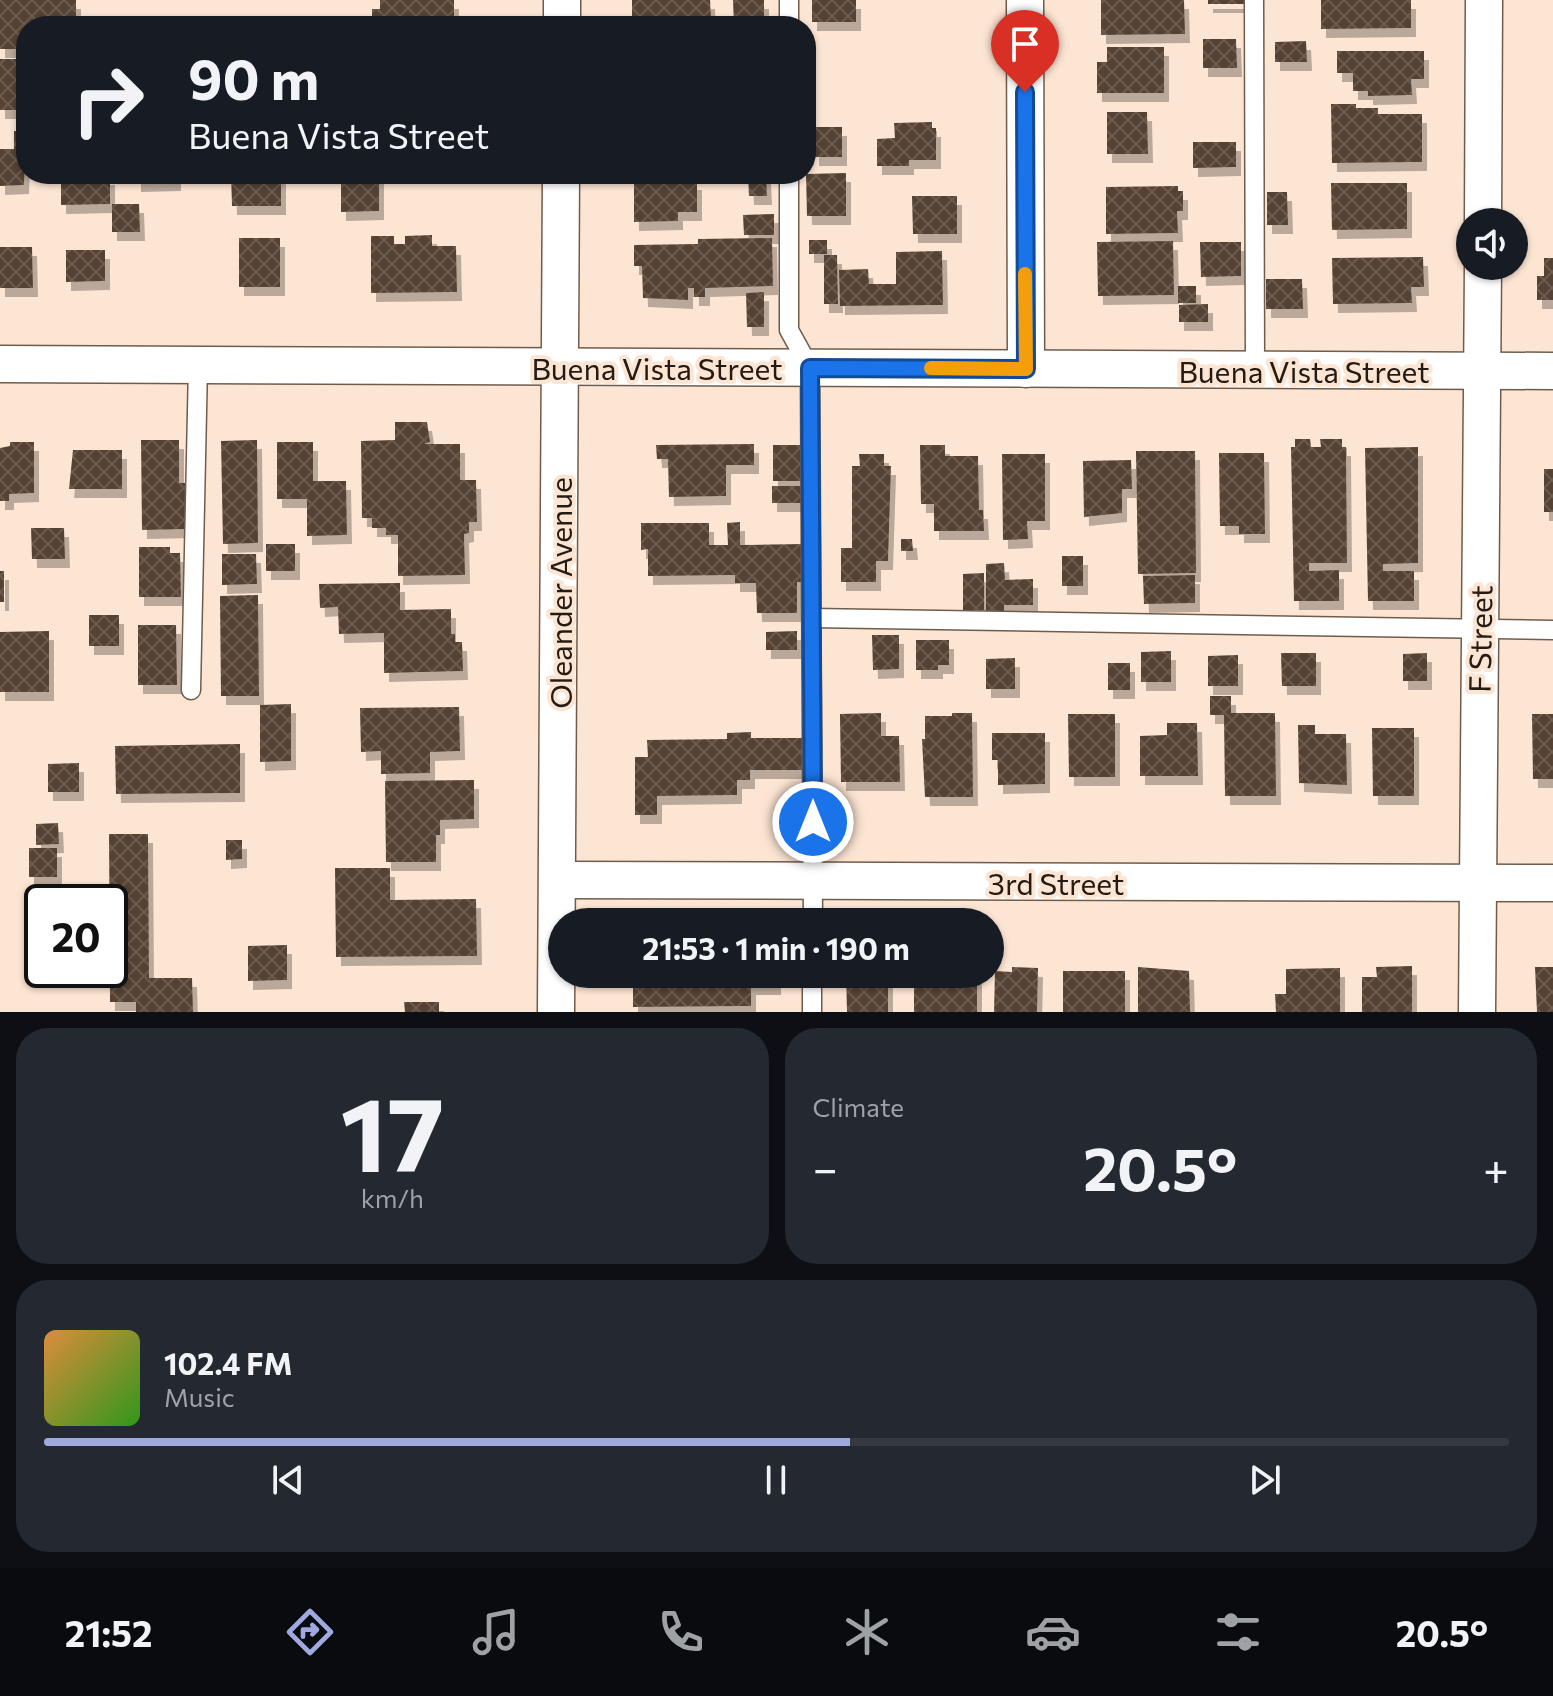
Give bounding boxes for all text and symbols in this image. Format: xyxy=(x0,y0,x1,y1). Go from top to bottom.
pin xyxy=(991,10,1059,92)
icon: arrive xyxy=(1003,22,1047,66)
text: 90 m xyxy=(188,43,319,112)
icon: right xyxy=(56,48,160,152)
text: Buena Vista Street xyxy=(188,112,489,156)
map controls xyxy=(1456,208,1528,280)
button: sound xyxy=(1456,208,1528,280)
street label: Buena Vista Street xyxy=(532,349,782,386)
street label: Buena Vista Street xyxy=(1179,352,1429,389)
street label: Oleander Avenue xyxy=(541,477,578,709)
street label: F Street xyxy=(1460,585,1498,693)
position arrow xyxy=(771,780,855,864)
street label: 3rd Street xyxy=(988,864,1124,901)
speed limit sign: 20 xyxy=(24,884,128,988)
text: 21:53 · 1 min · 190 m xyxy=(642,929,910,966)
text: 17 xyxy=(340,1066,444,1193)
text: Climate xyxy=(813,1091,904,1122)
text: 20.5° xyxy=(1083,1130,1237,1203)
text: − xyxy=(813,1140,838,1194)
text: + xyxy=(1483,1140,1509,1194)
text: km/h xyxy=(361,1182,424,1213)
text: 102.4 FM xyxy=(164,1344,292,1381)
text: Music xyxy=(164,1381,235,1412)
icon: previous xyxy=(266,1458,310,1502)
icon: pause xyxy=(754,1458,798,1502)
icon: next xyxy=(1243,1458,1287,1502)
icon: directions xyxy=(282,1604,338,1660)
icon: music xyxy=(468,1604,524,1660)
icon: phone xyxy=(653,1604,709,1660)
icon: climate xyxy=(839,1604,895,1660)
icon: car xyxy=(1025,1604,1081,1660)
icon: filters xyxy=(1210,1604,1266,1660)
text: 21:52 xyxy=(65,1610,153,1654)
text: 20.5° xyxy=(1396,1610,1488,1654)

